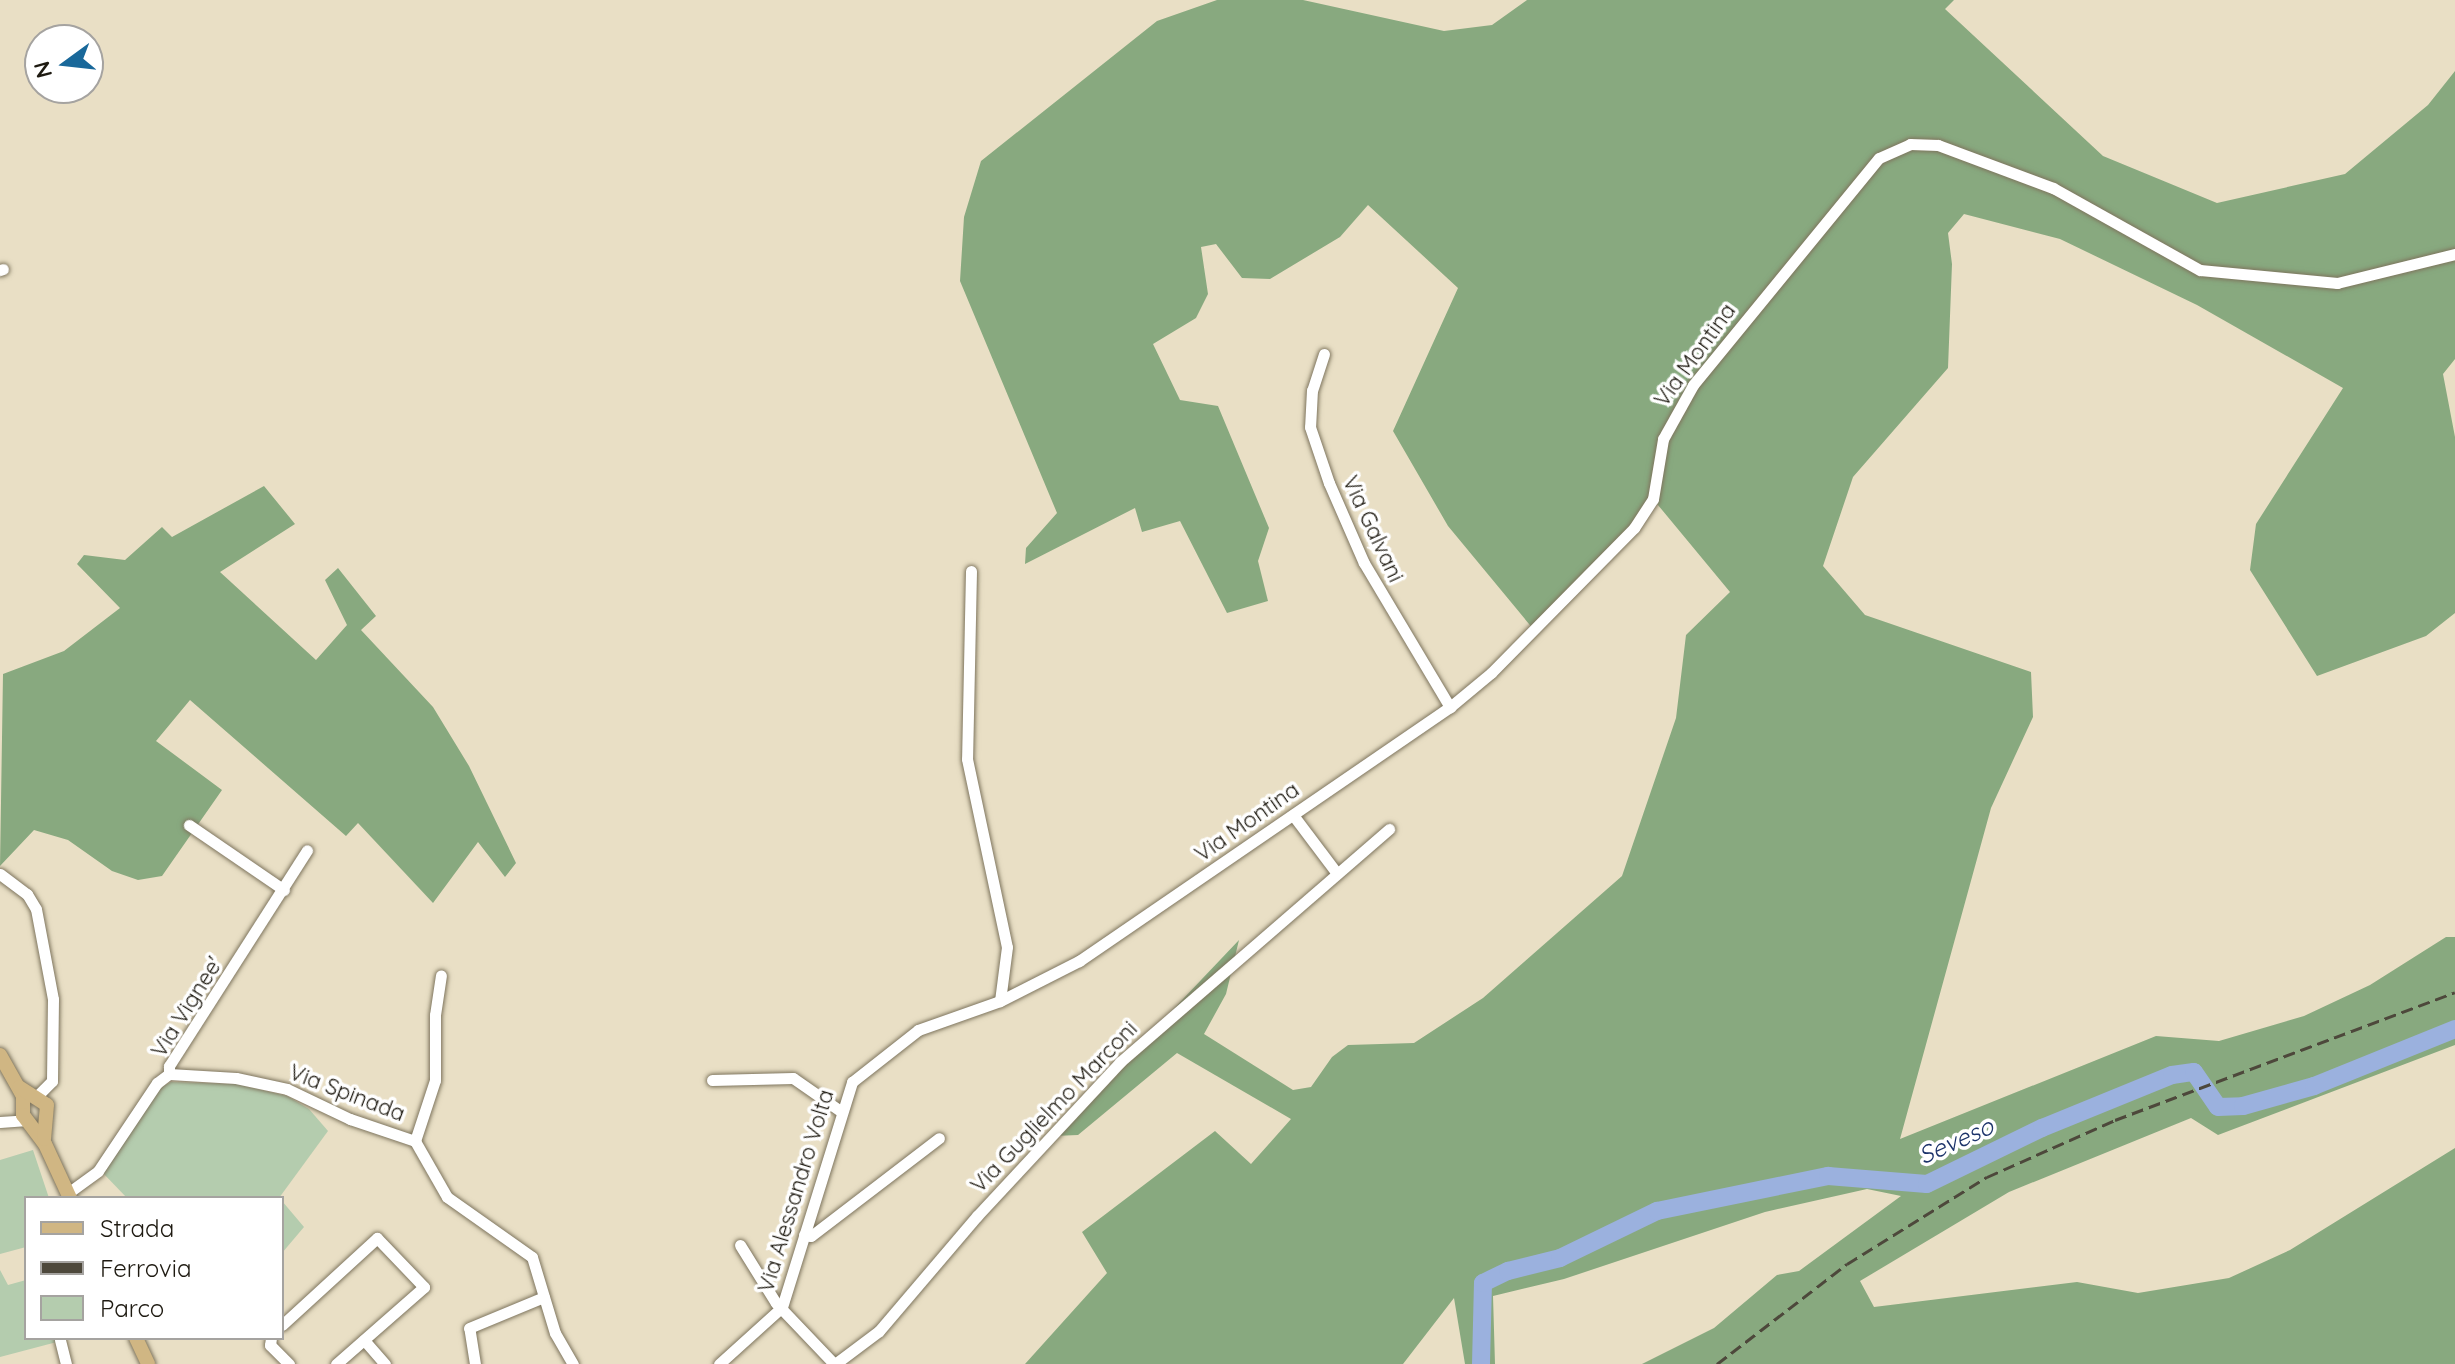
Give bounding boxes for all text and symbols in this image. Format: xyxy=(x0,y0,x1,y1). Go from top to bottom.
north arrow xyxy=(24,24,104,104)
text: N xyxy=(27,58,58,81)
street label: Via Montina xyxy=(1649,298,1741,412)
street label: Via Galvani xyxy=(1337,472,1409,586)
street label: Via Montina xyxy=(1190,776,1304,868)
street label: Via Vignee' xyxy=(146,952,228,1062)
street label: Via Guglielmo Marconi xyxy=(965,1016,1143,1198)
street label: Via Spinada xyxy=(285,1059,409,1127)
street label: Via Alessandro Volta xyxy=(753,1086,839,1296)
water label: Seveso xyxy=(1914,1112,1998,1170)
legend xyxy=(24,1196,284,1340)
text: Strada xyxy=(100,1213,174,1243)
text: Ferrovia xyxy=(100,1253,192,1283)
text: Parco xyxy=(100,1293,164,1323)

